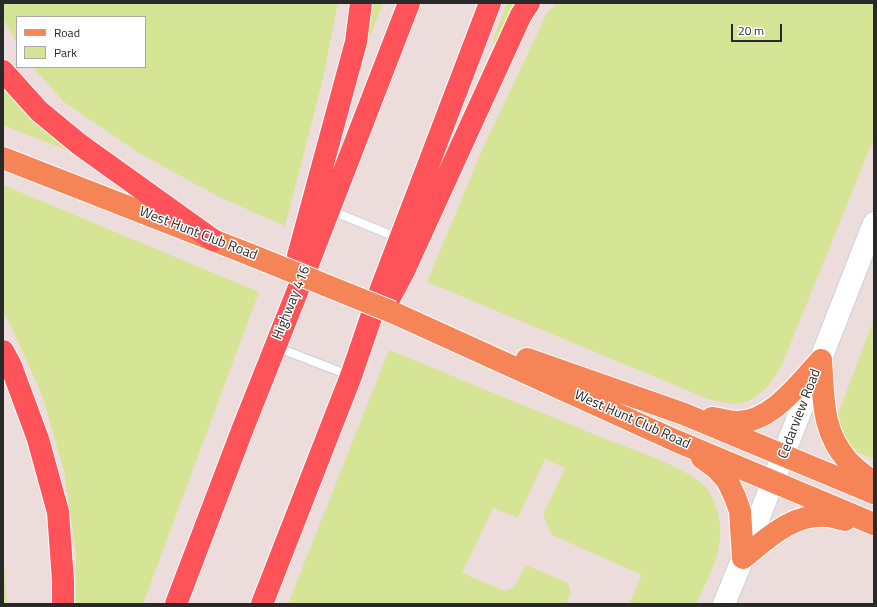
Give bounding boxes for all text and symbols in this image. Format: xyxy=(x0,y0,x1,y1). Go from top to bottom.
legend xyxy=(16,16,146,68)
scale bar xyxy=(733,16,784,42)
text: 20 m xyxy=(738,21,764,40)
text: Road xyxy=(54,23,80,42)
text: Park xyxy=(54,43,77,62)
street label: West Hunt Club Road xyxy=(137,204,259,264)
street label: Highway 416 xyxy=(270,264,314,342)
street label: Cedarview Road xyxy=(775,367,825,461)
street label: West Hunt Club Road xyxy=(571,387,693,453)

